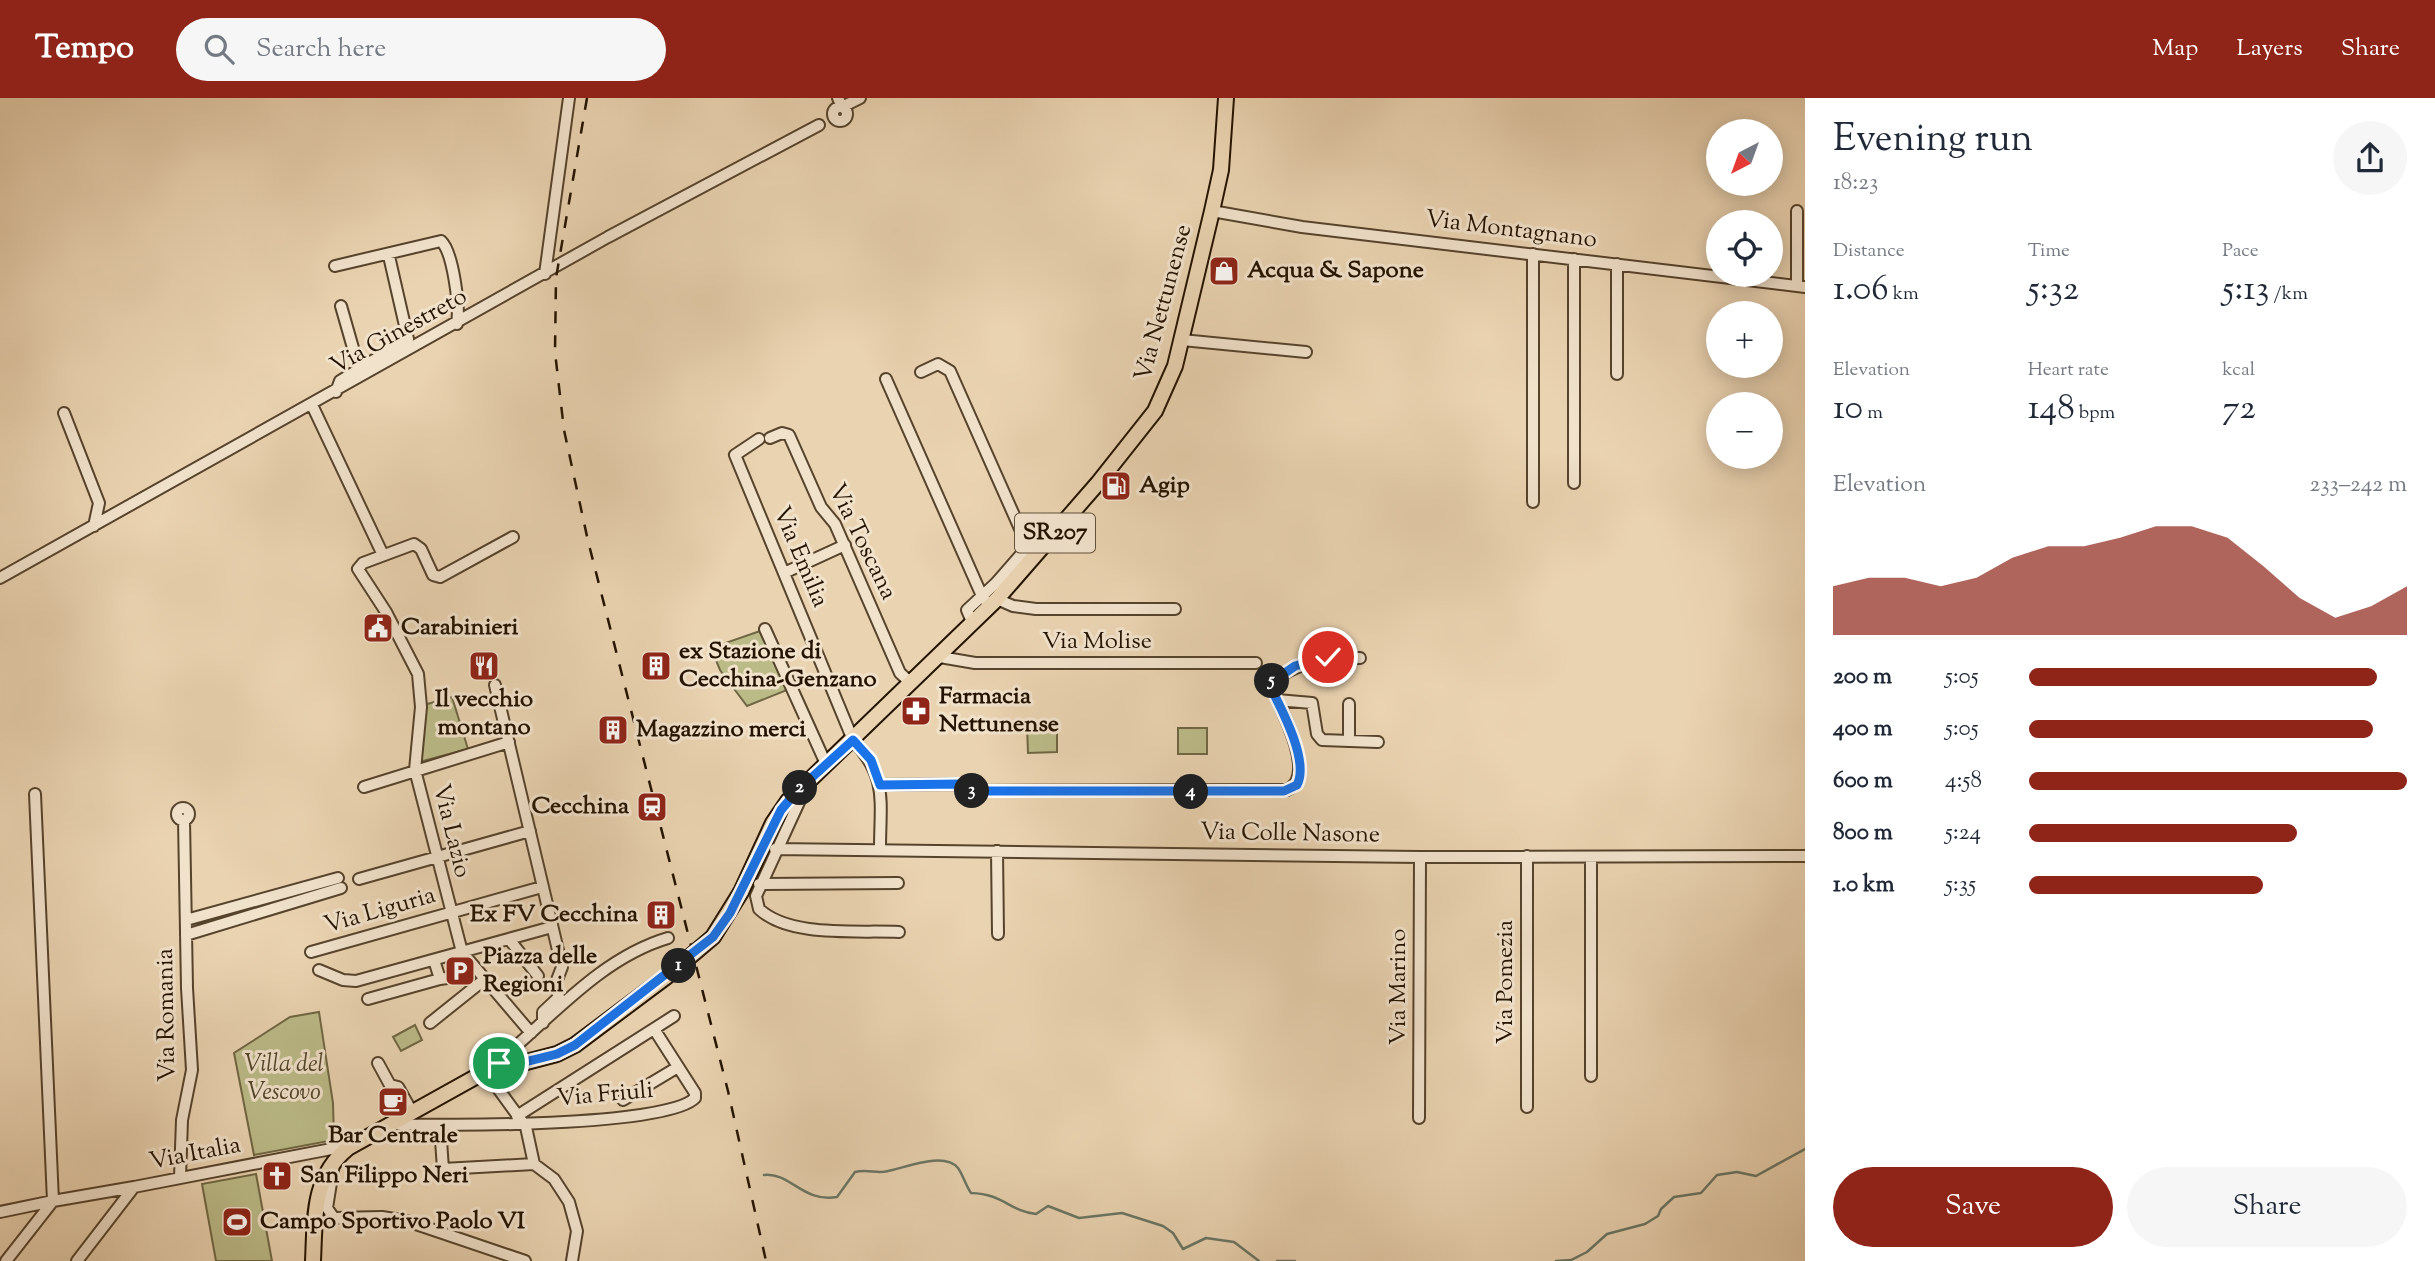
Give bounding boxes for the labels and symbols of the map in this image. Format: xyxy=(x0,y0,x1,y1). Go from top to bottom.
north arrow xyxy=(1706,119,1783,196)
street label: Via Montagnano xyxy=(1423,203,1599,257)
street label: Via Nettunense xyxy=(1127,221,1201,385)
shop icon: Acqua & Sapone xyxy=(1207,254,1241,288)
place label: Acqua & Sapone xyxy=(1247,254,1424,288)
street label: Via Ginestreto xyxy=(324,280,474,384)
fuel station icon: Agip xyxy=(1099,469,1133,503)
place label: Agip xyxy=(1139,469,1190,503)
street label: Via Toscana xyxy=(819,478,905,606)
street label: Via Emilia xyxy=(764,501,836,613)
road number: SR207 xyxy=(1015,514,1095,552)
public building icon: Carabinieri xyxy=(361,611,395,645)
place label: Carabinieri xyxy=(401,611,519,645)
street label: Via Molise xyxy=(1042,625,1152,659)
pin xyxy=(1298,627,1358,687)
place label: ex Stazione di Cecchina-Genzano xyxy=(679,635,877,697)
restaurant icon: Il vecchio montano xyxy=(467,649,501,683)
building icon: ex Stazione di Cecchina-Genzano xyxy=(639,649,673,683)
pin: 5 xyxy=(1254,664,1290,698)
place label: Farmacia Nettunense xyxy=(939,680,1059,742)
place label: Il vecchio montano xyxy=(435,683,533,745)
pharmacy icon: Farmacia Nettunense xyxy=(899,694,933,728)
building icon: Magazzino merci xyxy=(596,713,630,747)
place label: Magazzino merci xyxy=(636,713,806,747)
pin: 2 xyxy=(782,770,818,806)
pin: 3 xyxy=(954,774,990,808)
pin: 4 xyxy=(1174,774,1208,810)
street label: Via Lazio xyxy=(423,781,479,881)
place label: Cecchina xyxy=(531,790,630,824)
station icon: Cecchina xyxy=(635,790,669,824)
street label: Via Colle Nasone xyxy=(1200,815,1380,853)
street label: Via Liguria xyxy=(320,879,440,943)
place label: Ex FV Cecchina xyxy=(470,898,639,932)
building icon: Ex FV Cecchina xyxy=(644,898,678,932)
street label: Via Pomezia xyxy=(1489,920,1523,1044)
street label: Via Marino xyxy=(1382,929,1416,1045)
place label: Piazza delle Regioni xyxy=(483,940,597,1002)
street label: Via Romania xyxy=(149,948,185,1082)
pin: 1 xyxy=(662,948,696,984)
parking icon: Piazza delle Regioni xyxy=(443,954,477,988)
pin xyxy=(469,1033,529,1093)
park label: Villa del Vescovo xyxy=(244,1048,324,1110)
street label: Via Friuli xyxy=(555,1074,655,1116)
cafe icon: Bar Centrale xyxy=(376,1085,410,1119)
place label: Bar Centrale xyxy=(328,1119,458,1153)
street label: Via Italia xyxy=(146,1128,244,1180)
church icon: San Filippo Neri xyxy=(260,1159,294,1193)
place label: San Filippo Neri xyxy=(300,1159,468,1193)
sports icon: Campo Sportivo Paolo VI xyxy=(220,1205,254,1239)
place label: Campo Sportivo Paolo VI xyxy=(260,1205,525,1239)

